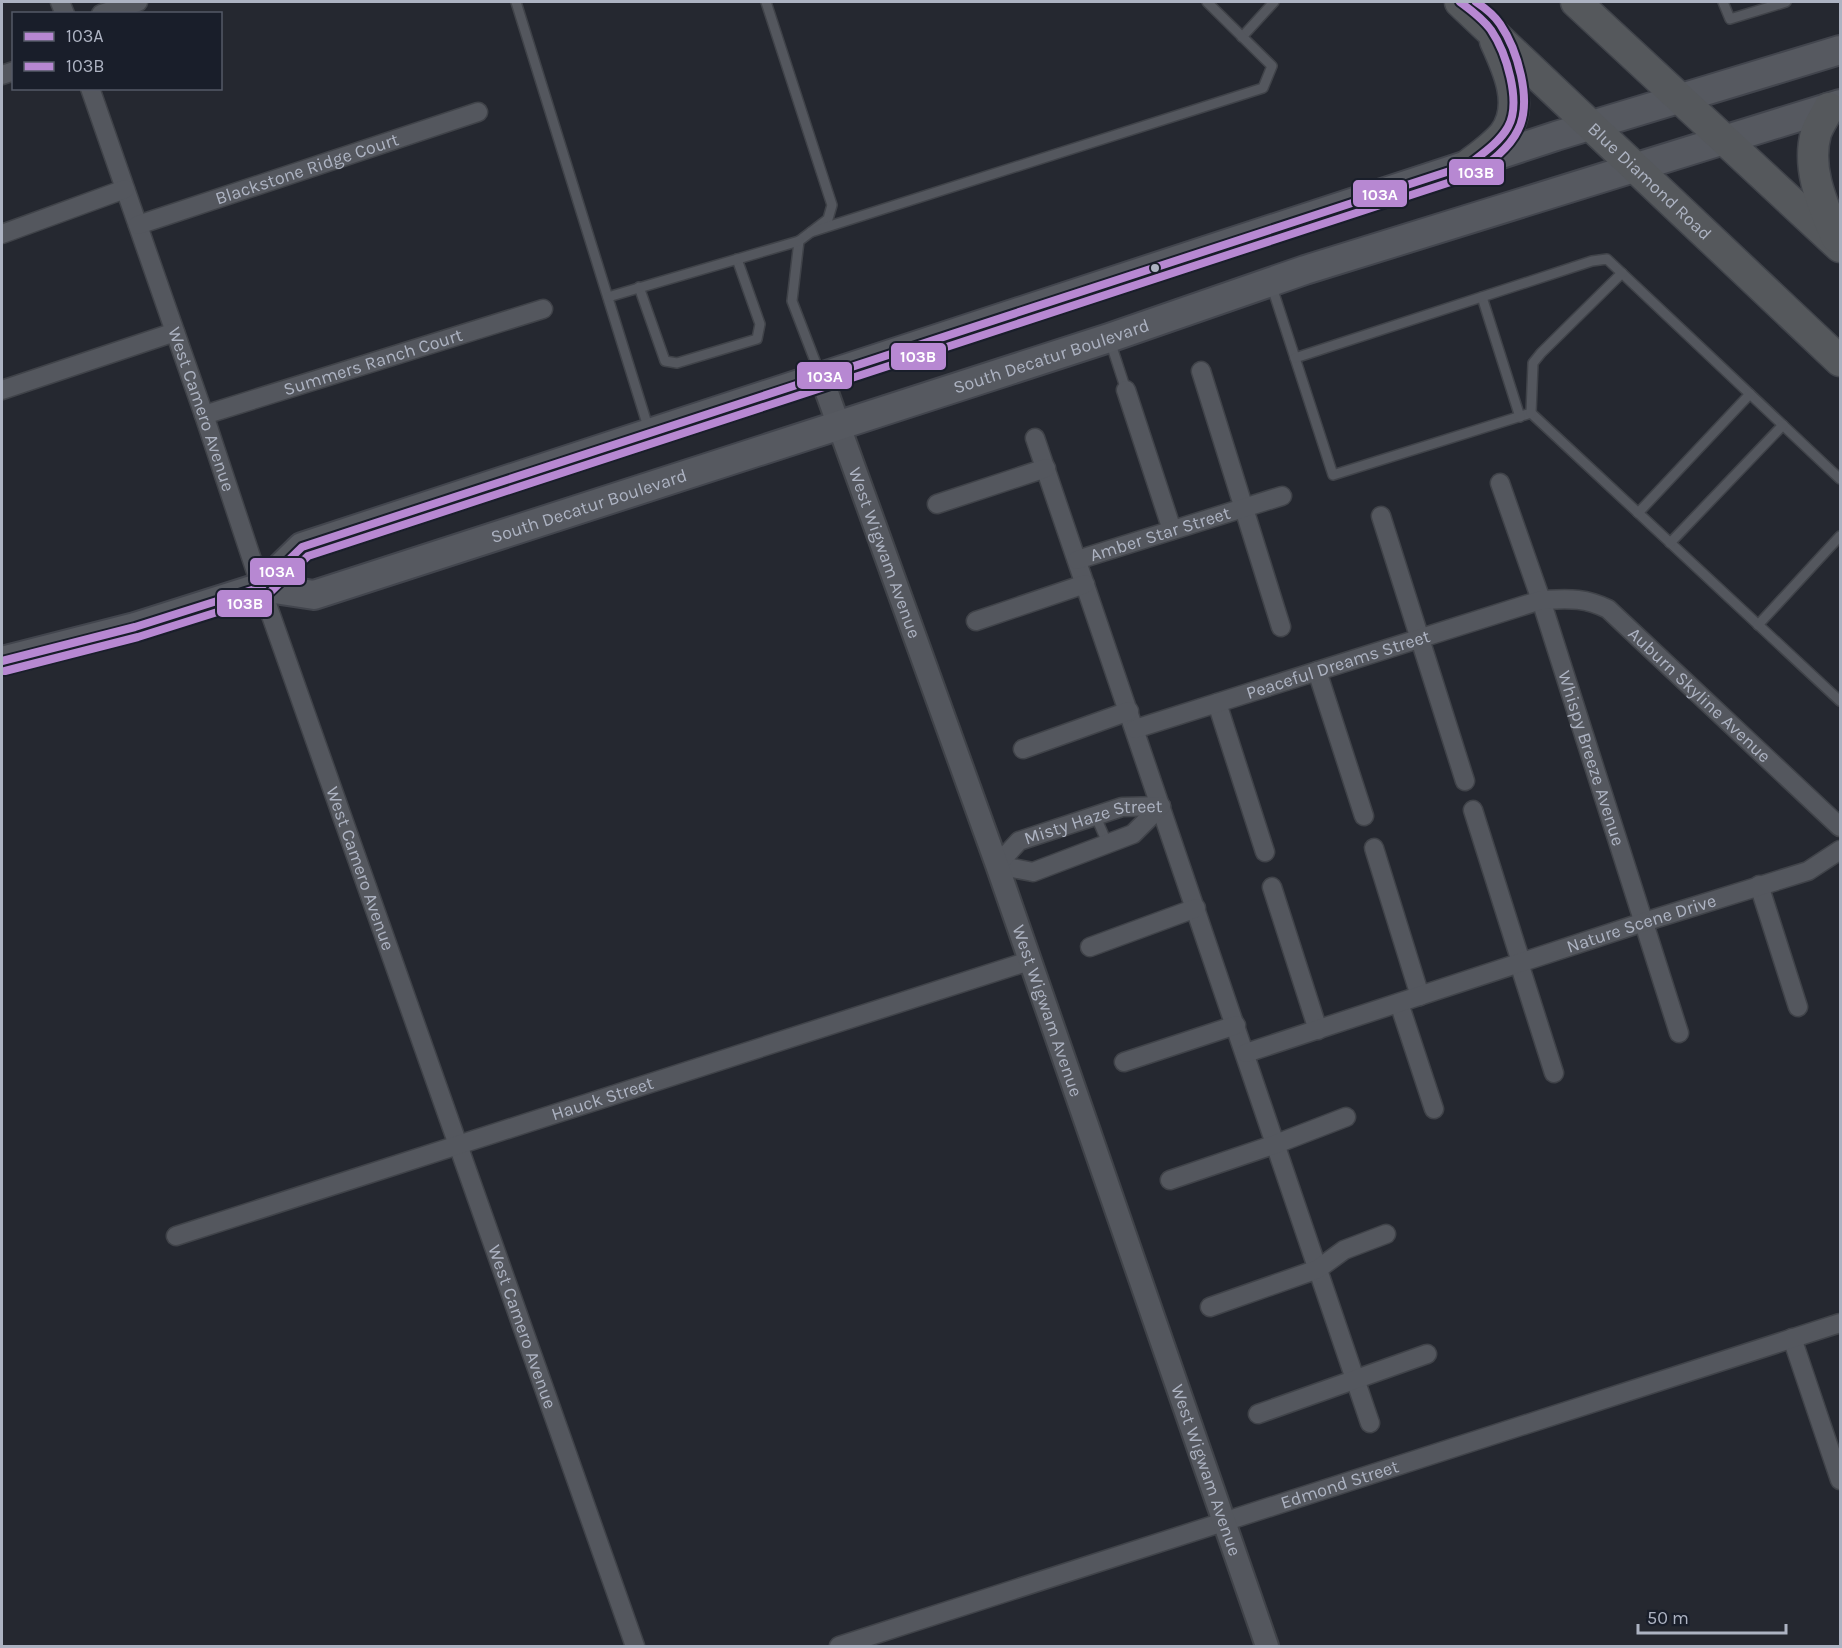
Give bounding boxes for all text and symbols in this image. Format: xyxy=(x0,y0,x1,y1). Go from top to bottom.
legend xyxy=(12,12,222,90)
text: 103A xyxy=(66,25,104,47)
text: 103B xyxy=(66,55,104,77)
street label: Blue Diamond Road xyxy=(1583,118,1716,245)
street label: Blackstone Ridge Court xyxy=(212,128,402,210)
line badge: 103B xyxy=(1448,158,1505,186)
text: 103B xyxy=(1458,163,1494,182)
line badge: 103A xyxy=(1352,179,1408,208)
text: 103A xyxy=(1362,185,1398,204)
unlabelled marker xyxy=(1149,262,1161,274)
street label: South Decatur Boulevard xyxy=(951,314,1152,399)
street label: West Camero Avenue xyxy=(163,324,240,494)
street label: Summers Ranch Court xyxy=(281,324,465,400)
line badge: 103B xyxy=(890,342,947,371)
text: 103B xyxy=(900,347,936,366)
line badge: 103A xyxy=(796,361,853,390)
text: 103A xyxy=(807,367,843,386)
street label: South Decatur Boulevard xyxy=(488,464,690,548)
street label: West Wigwam Avenue xyxy=(844,464,926,641)
street label: Amber Star Street xyxy=(1087,502,1233,566)
line badge: 103A xyxy=(249,557,306,586)
text: 103A xyxy=(259,562,295,581)
line badge: 103B xyxy=(216,589,273,618)
text: 103B xyxy=(227,594,263,613)
street label: Auburn Skyline Avenue xyxy=(1623,623,1775,767)
street label: Peaceful Dreams Street xyxy=(1243,625,1433,704)
street label: Whispy Breeze Avenue xyxy=(1553,668,1630,849)
street label: West Camero Avenue xyxy=(321,784,399,953)
street label: Misty Haze Street xyxy=(1021,795,1163,850)
street label: Nature Scene Drive xyxy=(1564,889,1719,958)
street label: West Wigwam Avenue xyxy=(1008,922,1087,1100)
street label: Hauck Street xyxy=(549,1072,656,1125)
street label: West Camero Avenue xyxy=(483,1242,561,1412)
street label: West Wigwam Avenue xyxy=(1166,1381,1246,1559)
street label: Edmond Street xyxy=(1278,1455,1402,1514)
scale bar xyxy=(1638,1597,1786,1635)
text: 50 m xyxy=(1647,1607,1689,1629)

